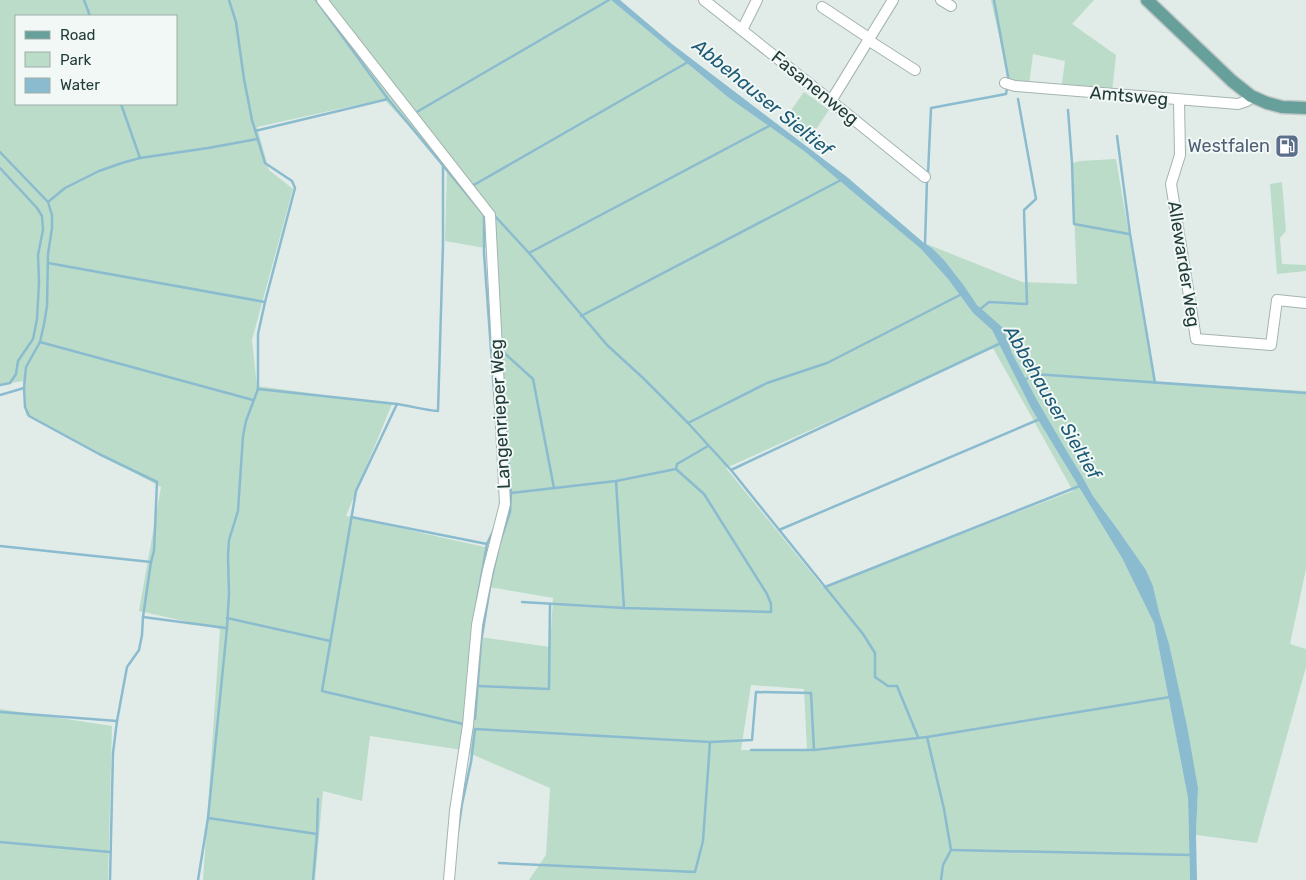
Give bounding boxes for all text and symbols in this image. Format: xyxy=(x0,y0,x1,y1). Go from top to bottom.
legend xyxy=(15,15,178,105)
text: Road xyxy=(60,26,96,44)
water label: Abbehauser Sieltief xyxy=(687,33,839,162)
street label: Fasanenweg xyxy=(767,46,863,130)
text: Park xyxy=(60,51,91,69)
text: Water xyxy=(60,76,100,94)
street label: Amtsweg xyxy=(1089,82,1169,110)
fuel station icon: Westfalen xyxy=(1274,133,1300,159)
place label: Westfalen xyxy=(1188,135,1270,157)
street label: Allewarder Weg xyxy=(1163,199,1205,329)
water label: Abbehauser Sieltief xyxy=(999,321,1107,485)
street label: Langenrieper Weg xyxy=(485,338,515,490)

